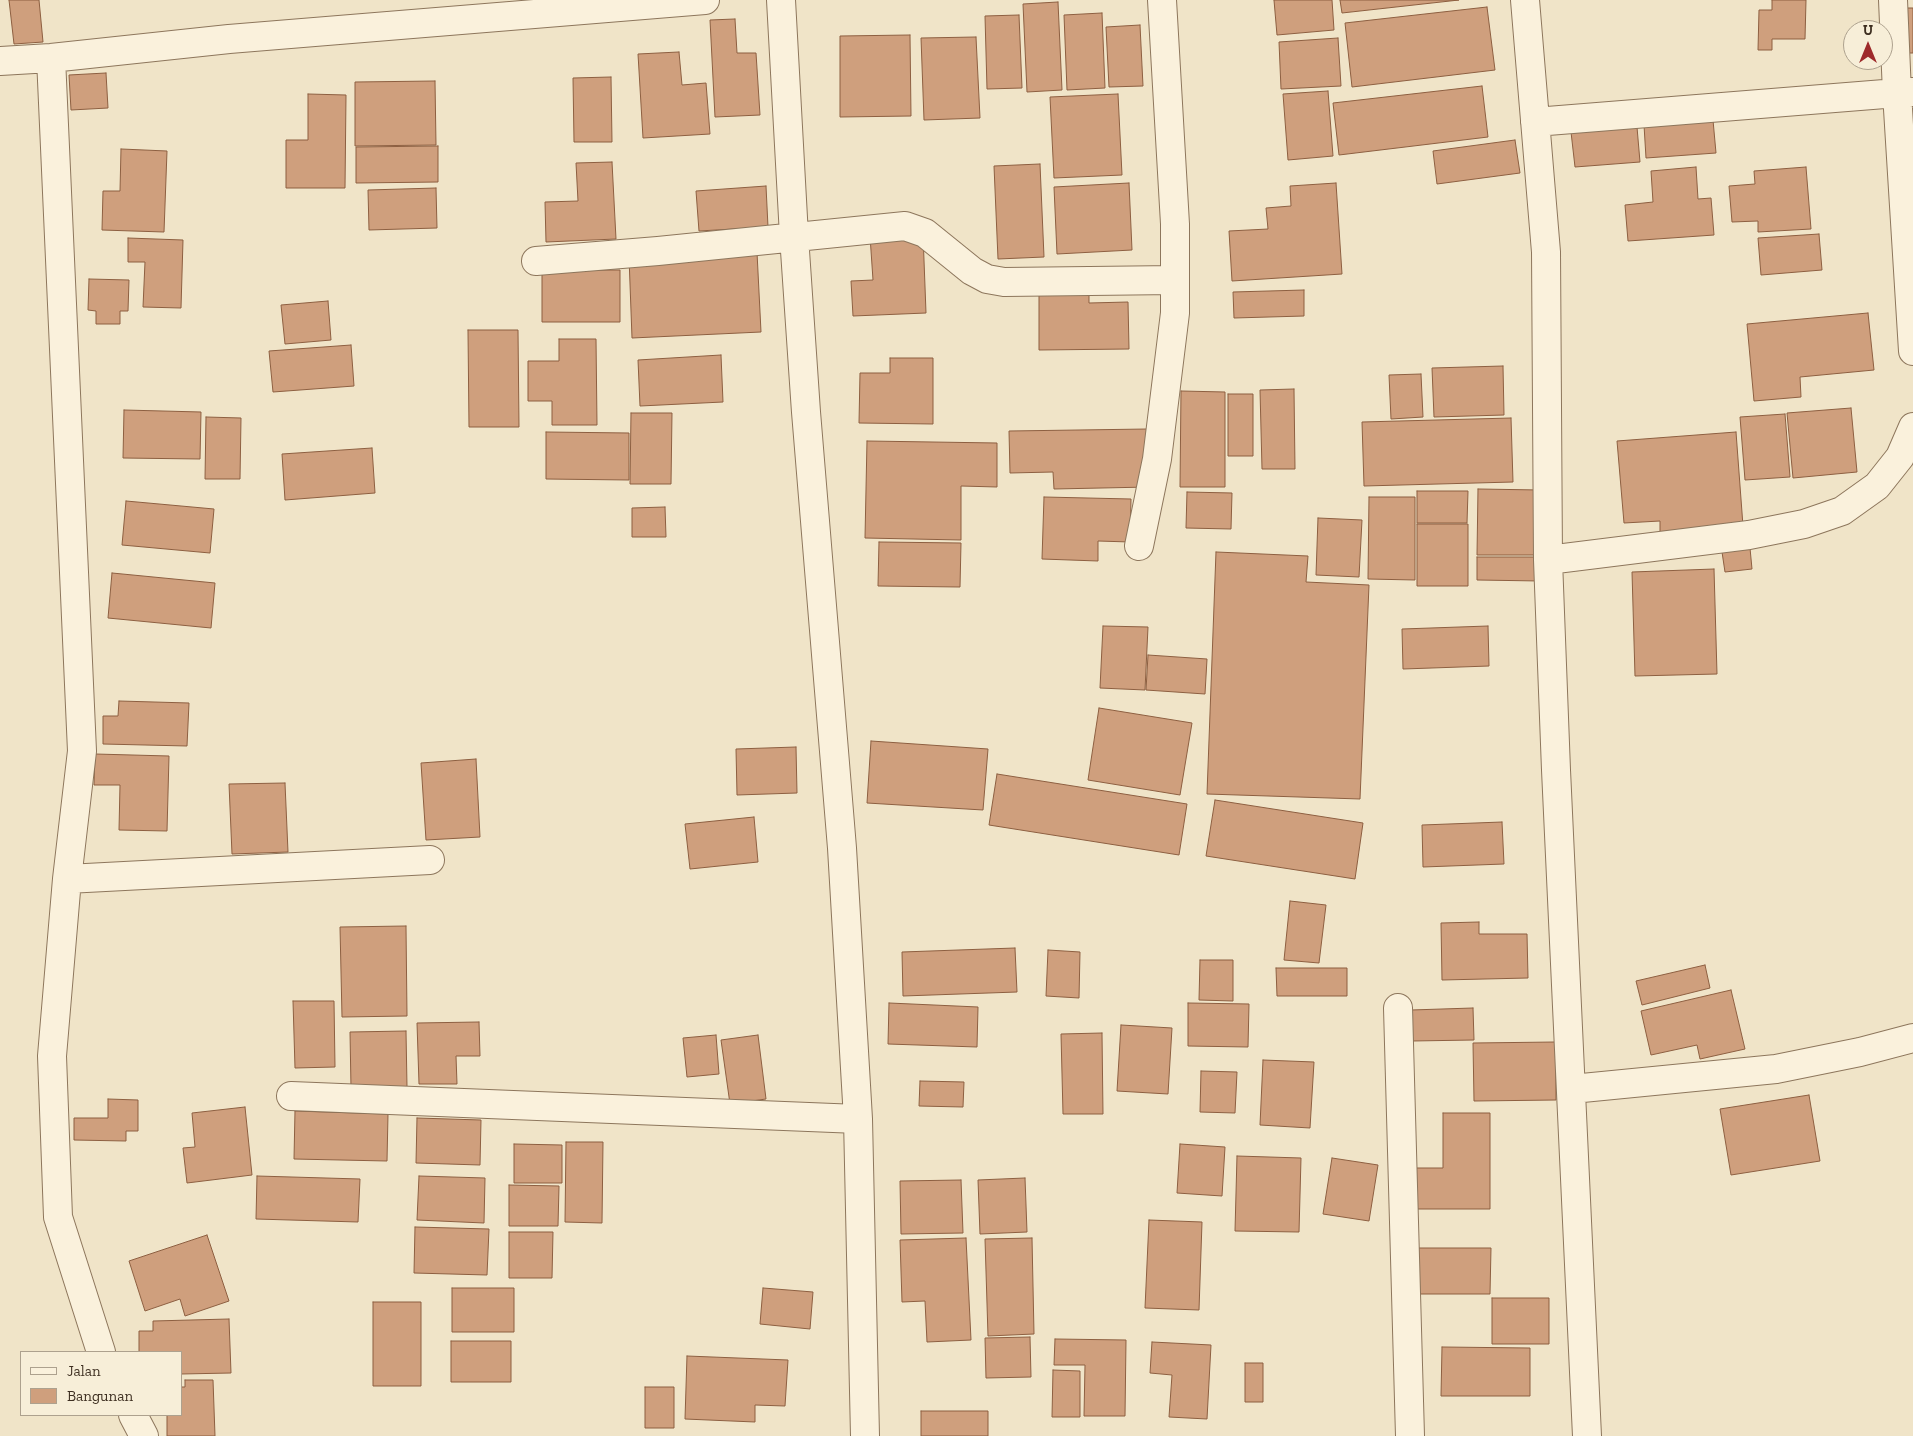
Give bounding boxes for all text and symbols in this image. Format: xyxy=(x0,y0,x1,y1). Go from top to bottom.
north arrow xyxy=(1843,20,1893,70)
text: U xyxy=(1863,22,1873,39)
legend xyxy=(20,1351,182,1416)
text: Jalan xyxy=(67,1362,101,1380)
text: Bangunan xyxy=(67,1387,133,1405)

